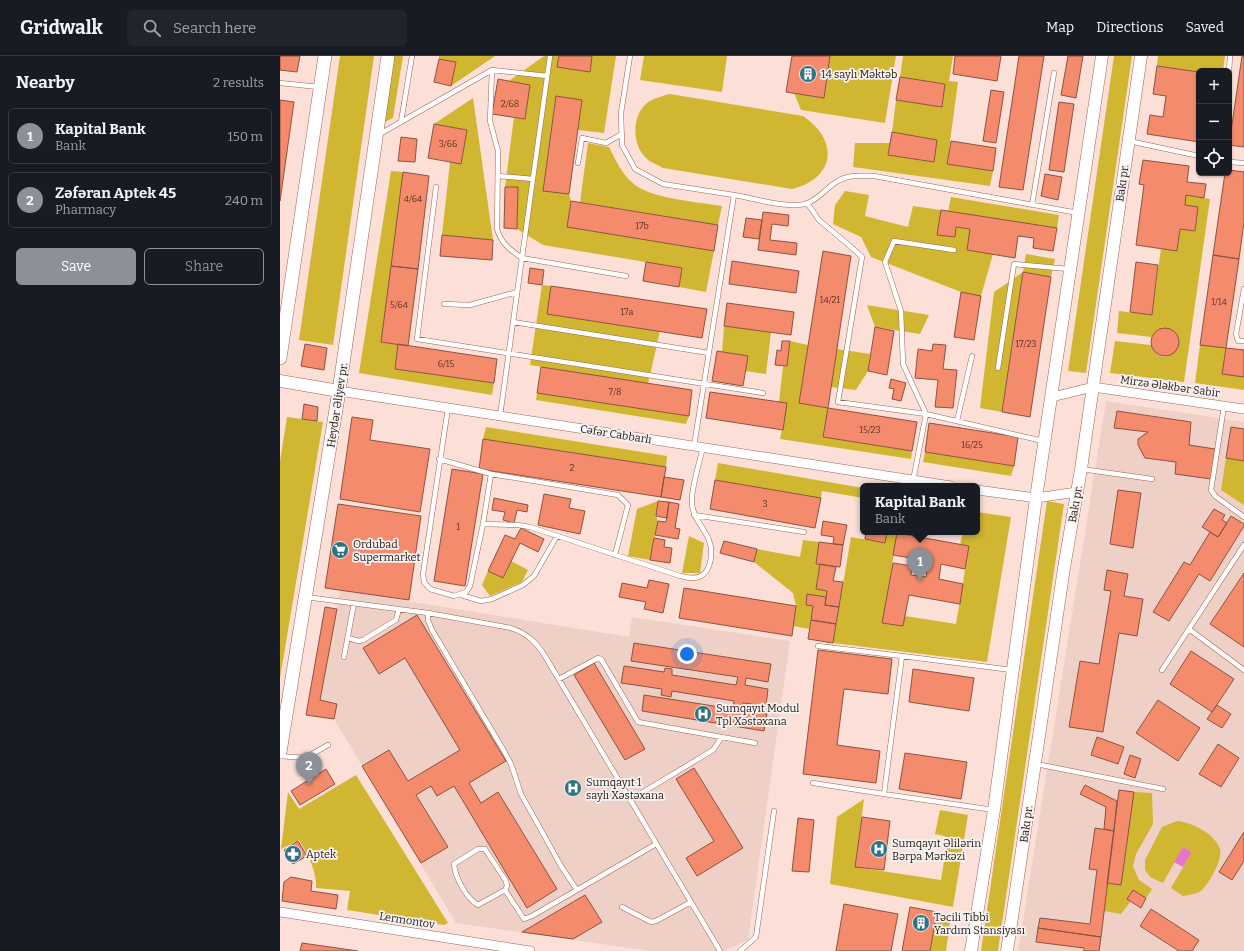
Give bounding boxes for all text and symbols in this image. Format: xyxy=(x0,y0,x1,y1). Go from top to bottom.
search box xyxy=(127,10,407,46)
text: Gridwalk xyxy=(20,16,103,39)
icon: search xyxy=(141,17,163,39)
text: Search here xyxy=(173,19,256,37)
text: Map xyxy=(1046,19,1074,36)
text: Directions xyxy=(1096,19,1164,36)
text: Saved xyxy=(1186,19,1224,36)
building icon: 14 saylı Məktəb xyxy=(798,64,818,84)
place label: 14 saylı Məktəb xyxy=(821,68,897,81)
map controls xyxy=(1196,68,1232,176)
button: + xyxy=(1196,68,1232,104)
text: Nearby xyxy=(16,72,75,93)
text: 2 results xyxy=(213,75,264,90)
house number: 2/68 xyxy=(501,99,519,109)
button: − xyxy=(1196,104,1232,140)
text: Kapital Bank xyxy=(55,120,146,138)
text: 1 xyxy=(27,129,33,144)
text: 150 m xyxy=(227,129,263,144)
text: Bank xyxy=(55,138,86,153)
house number: 3/66 xyxy=(439,139,457,149)
button: locate xyxy=(1196,140,1232,176)
street label: Bakı pr. xyxy=(1113,164,1132,202)
text: Zəfəran Aptek 45 xyxy=(55,184,176,202)
text: 2 xyxy=(26,193,34,208)
text: 240 m xyxy=(225,193,263,208)
house number: 4/64 xyxy=(404,194,423,204)
text: Pharmacy xyxy=(55,202,116,217)
house number: 17b xyxy=(635,221,649,231)
button: Save xyxy=(16,248,136,285)
button: Share xyxy=(144,248,264,285)
house number: 14/21 xyxy=(820,295,840,305)
house number: 1/14 xyxy=(1211,297,1227,307)
house number: 5/64 xyxy=(390,300,409,310)
house number: 17a xyxy=(620,307,634,317)
house number: 17/23 xyxy=(1016,339,1036,349)
house number: 6/15 xyxy=(438,359,454,369)
street label: Heydər Əliyev pr. xyxy=(324,362,351,448)
street label: Mirzə Ələkbər Sabir xyxy=(1119,373,1221,400)
house number: 7/8 xyxy=(609,387,621,397)
street label: Cəfər Cabbarlı xyxy=(579,422,653,447)
house number: 15/23 xyxy=(859,425,881,435)
house number: 16/25 xyxy=(961,440,983,450)
house number: 2 xyxy=(570,463,575,473)
popup xyxy=(860,483,980,535)
street label: Bakı pr. xyxy=(1066,485,1085,524)
text: Kapital Bank xyxy=(875,493,965,511)
house number: 3 xyxy=(762,499,768,509)
text: Bank xyxy=(875,511,905,526)
house number: 1 xyxy=(456,522,460,532)
place label: Ordubad Supermarket xyxy=(353,538,421,564)
supermarket icon: Ordubad Supermarket xyxy=(330,540,350,560)
pin: 1 xyxy=(907,548,933,581)
your location xyxy=(677,644,697,664)
place label: Sumqayıt Modul Tpl Xəstəxana xyxy=(716,702,799,728)
hospital icon: Sumqayıt Modul Tpl Xəstəxana xyxy=(693,704,713,724)
pin: 2 xyxy=(296,752,322,785)
place label: Sumqayıt 1 saylı Xəstəxana xyxy=(586,776,664,802)
hospital icon: Sumqayıt 1 saylı Xəstəxana xyxy=(563,778,583,798)
street label: Bakı pr. xyxy=(1017,805,1036,843)
place label: Sumqayıt Əlilərin Bərpa Mərkəzi xyxy=(892,837,981,863)
hospital icon: Sumqayıt Əlilərin Bərpa Mərkəzi xyxy=(869,839,889,859)
pharmacy icon: Aptek xyxy=(283,844,303,864)
place label: Aptek xyxy=(306,848,337,861)
street label: Lermontov xyxy=(378,910,436,931)
place label: Təcili Tibbi Yardım Stansiyası xyxy=(934,911,1026,937)
building icon: Təcili Tibbi Yardım Stansiyası xyxy=(911,913,931,933)

